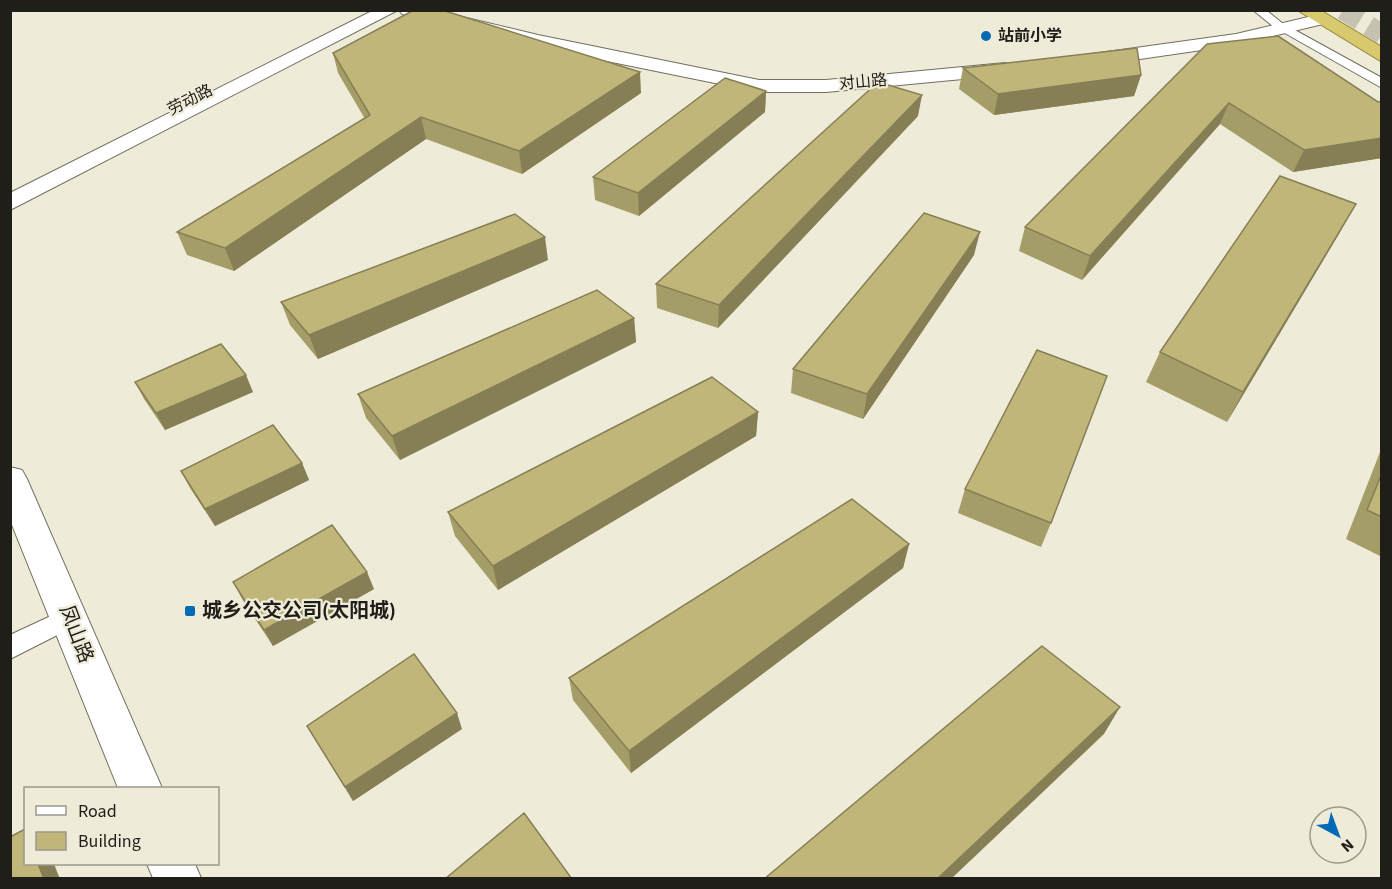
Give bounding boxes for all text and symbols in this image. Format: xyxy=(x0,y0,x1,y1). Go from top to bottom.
place label: 站前小学 xyxy=(998,25,1062,47)
marker: 站前小学 xyxy=(979,29,993,43)
street label: 对山路 xyxy=(838,69,888,95)
street label: 劳动路 xyxy=(164,79,216,121)
place label: 城乡公交公司(太阳城) xyxy=(202,597,396,625)
street label: 凤山路 xyxy=(52,601,100,667)
marker: 城乡公交公司(太阳城) xyxy=(183,604,197,618)
legend xyxy=(24,787,219,865)
text: Road xyxy=(78,799,117,824)
north arrow xyxy=(1308,805,1368,865)
text: Building xyxy=(78,829,141,854)
text: N xyxy=(1336,834,1358,857)

